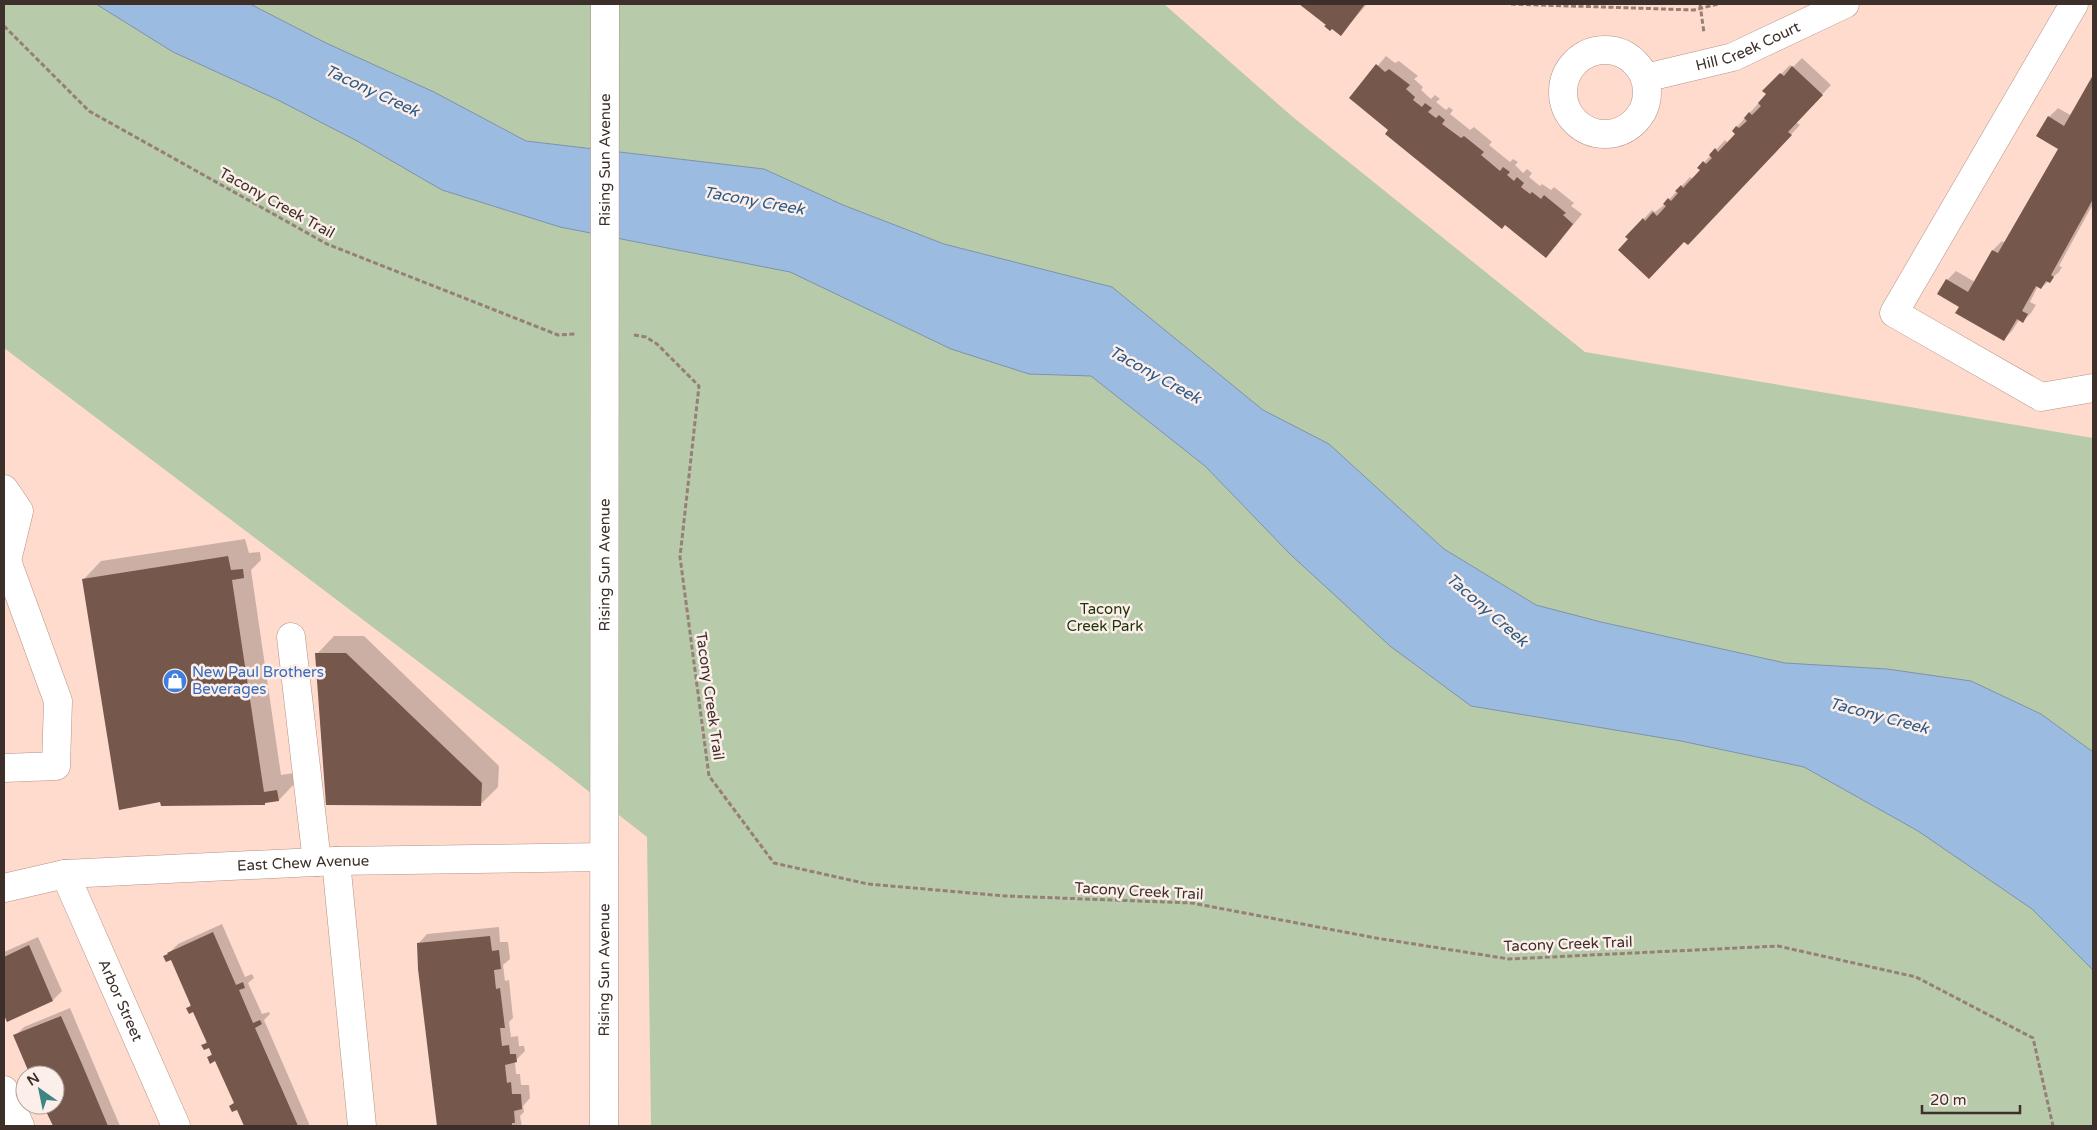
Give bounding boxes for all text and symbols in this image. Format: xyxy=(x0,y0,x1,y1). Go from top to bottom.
street label: Hill Creek Court xyxy=(1694,17,1803,75)
water label: Tacony Creek xyxy=(322,60,423,122)
street label: Rising Sun Avenue xyxy=(596,94,614,226)
street label: Tacony Creek Trail xyxy=(216,164,338,242)
water label: Tacony Creek xyxy=(702,182,807,220)
water label: Tacony Creek xyxy=(1106,342,1205,409)
street label: Rising Sun Avenue xyxy=(595,499,614,631)
water label: Tacony Creek xyxy=(1442,569,1533,652)
park label: Tacony Creek Park xyxy=(1067,600,1143,635)
street label: Tacony Creek Trail xyxy=(692,631,728,761)
place label: New Paul Brothers Beverages xyxy=(192,663,324,698)
shop icon: New Paul Brothers Beverages xyxy=(162,668,188,694)
water label: Tacony Creek xyxy=(1827,693,1932,739)
street label: East Chew Avenue xyxy=(237,852,369,875)
street label: Tacony Creek Trail xyxy=(1074,879,1204,903)
street label: Rising Sun Avenue xyxy=(595,904,613,1036)
street label: Tacony Creek Trail xyxy=(1503,933,1633,955)
street label: Arbor Street xyxy=(95,956,147,1044)
north arrow xyxy=(15,1065,65,1115)
text: N xyxy=(24,1069,43,1090)
scale bar xyxy=(1922,1082,2020,1114)
text: 20 m xyxy=(1930,1091,1967,1109)

